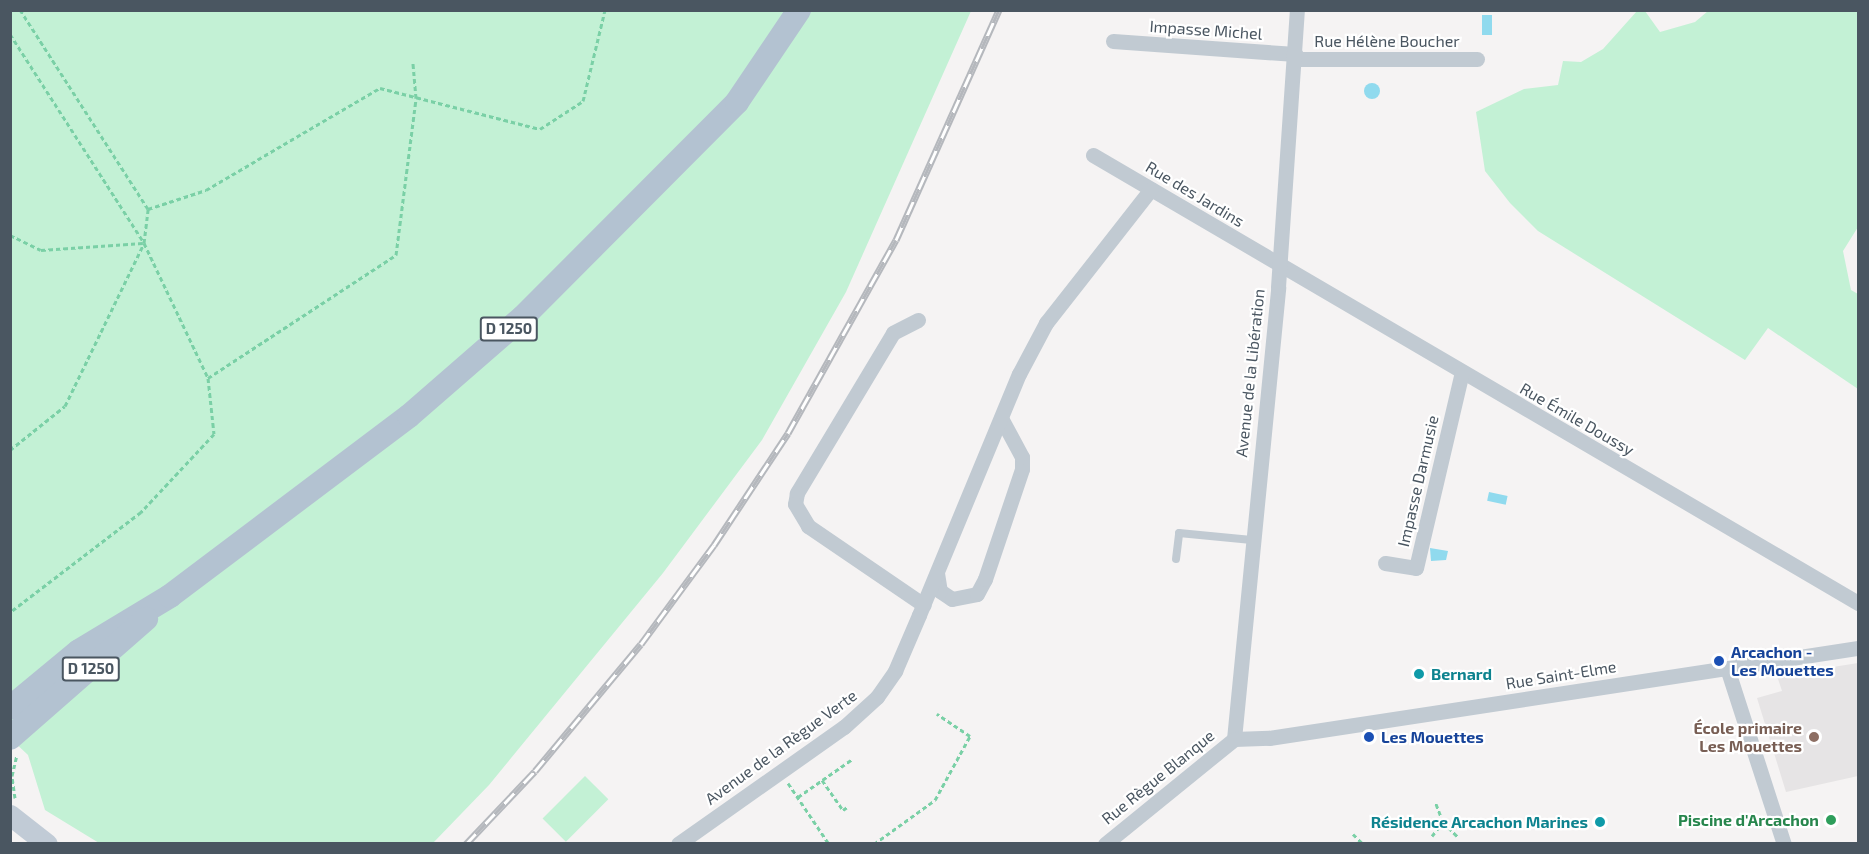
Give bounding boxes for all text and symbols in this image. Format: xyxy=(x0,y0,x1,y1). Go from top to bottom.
street label: Impasse Michel xyxy=(1149,16,1263,44)
street label: Rue Hélène Boucher xyxy=(1314,31,1460,51)
street label: Rue des Jardins xyxy=(1142,157,1248,231)
street label: Avenue de la Libération xyxy=(1232,288,1268,458)
road number: D 1250 xyxy=(479,317,539,341)
street label: Rue Émile Doussy xyxy=(1517,379,1637,459)
street label: Impasse Darmusie xyxy=(1394,413,1442,549)
place label: Arcachon - Les Mouettes xyxy=(1731,642,1834,680)
marker: Arcachon - Les Mouettes xyxy=(1712,654,1726,668)
road number: D 1250 xyxy=(61,657,121,681)
street label: Rue Saint-Elme xyxy=(1504,657,1618,693)
place label: Bernard xyxy=(1431,664,1492,684)
marker: Bernard xyxy=(1412,667,1426,681)
street label: Avenue de la Règue Verte xyxy=(701,685,861,809)
place label: École primaire Les Mouettes xyxy=(1693,718,1802,756)
street label: Rue Règue Blanque xyxy=(1098,726,1218,828)
place label: Les Mouettes xyxy=(1381,727,1484,747)
marker: Les Mouettes xyxy=(1362,730,1376,744)
marker: École primaire Les Mouettes xyxy=(1807,730,1821,744)
place label: Piscine d'Arcachon xyxy=(1678,810,1819,830)
place label: Résidence Arcachon Marines xyxy=(1370,812,1588,832)
marker: Piscine d'Arcachon xyxy=(1824,813,1838,827)
marker: Résidence Arcachon Marines xyxy=(1593,815,1607,829)

